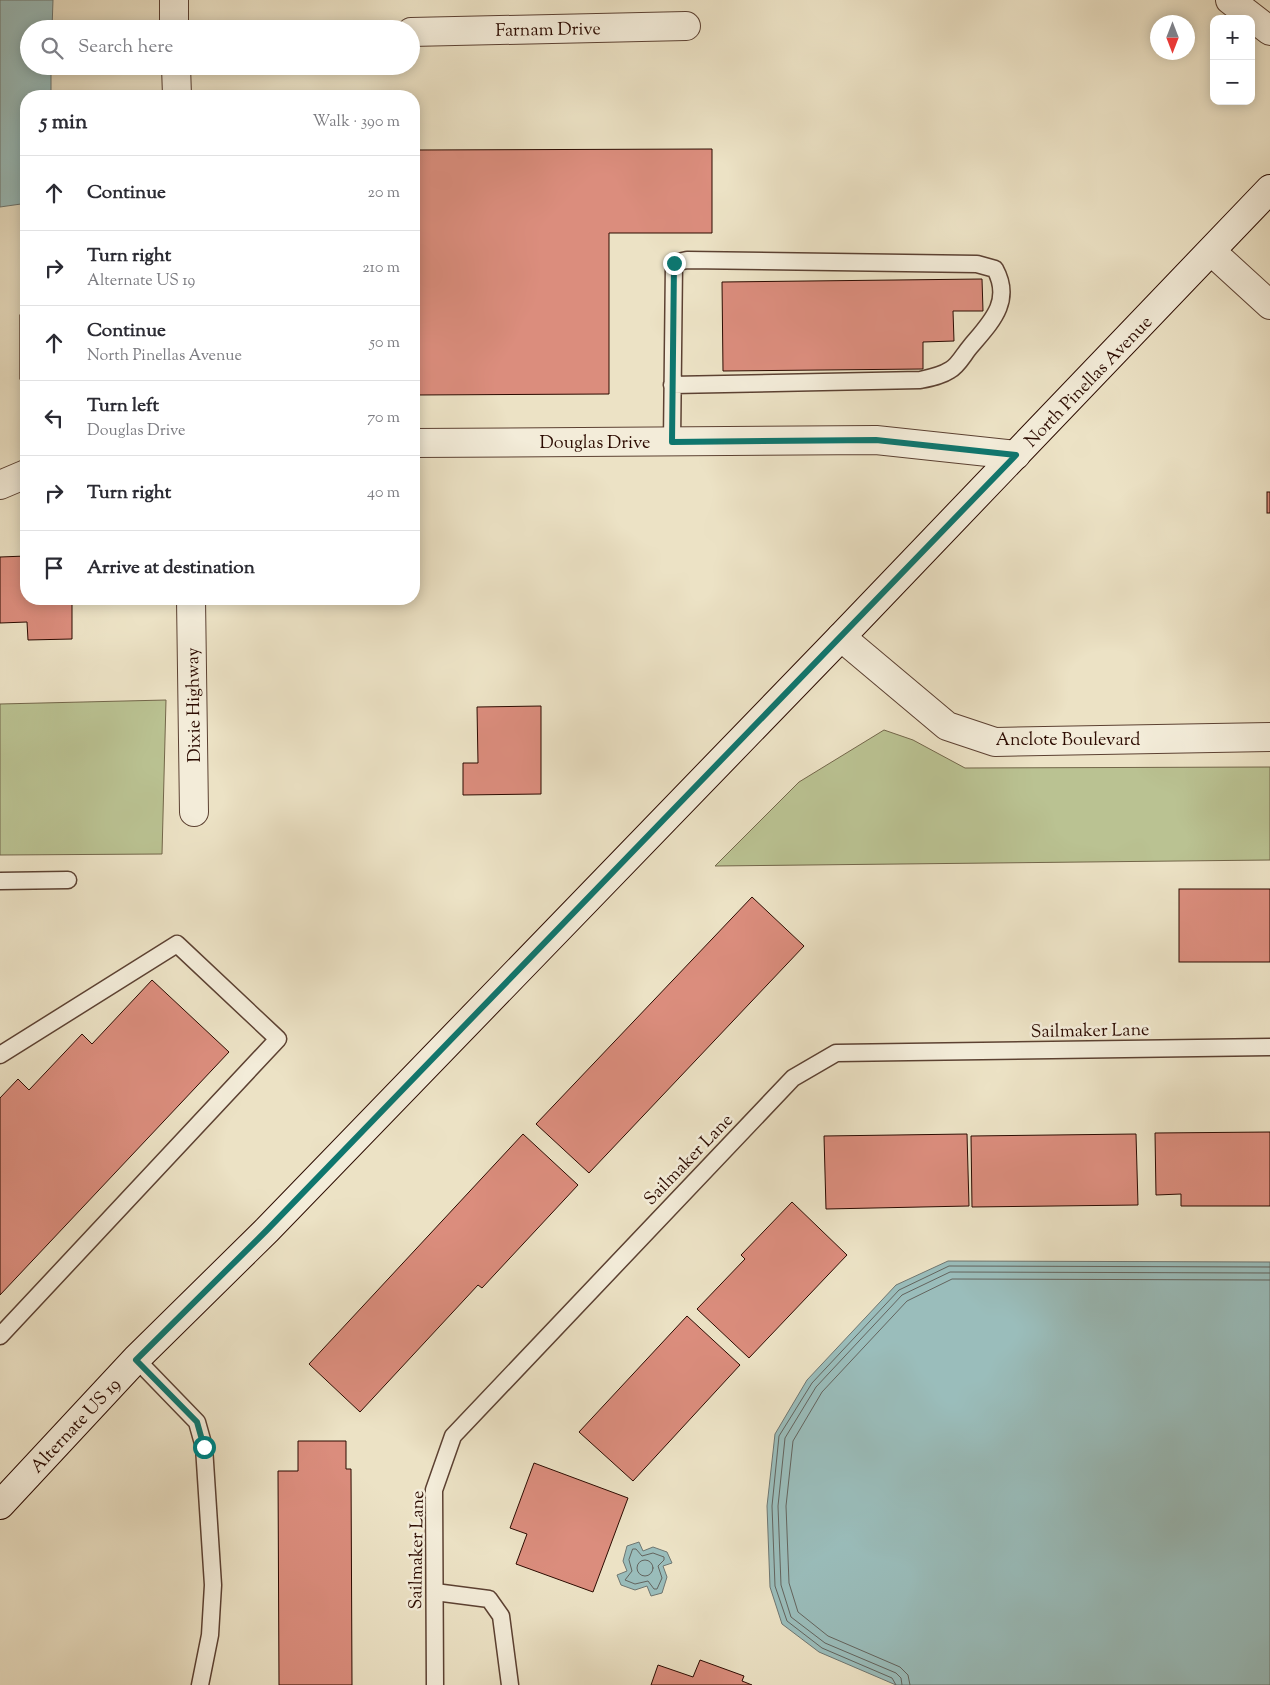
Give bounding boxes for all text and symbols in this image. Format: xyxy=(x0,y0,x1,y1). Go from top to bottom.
north arrow xyxy=(1150,15,1195,60)
map controls xyxy=(1210,15,1255,105)
button: + xyxy=(1210,15,1255,60)
street label: Farnam Drive xyxy=(495,17,601,45)
search box xyxy=(20,20,420,75)
icon: search xyxy=(38,34,66,62)
text: Search here xyxy=(78,34,173,61)
button: − xyxy=(1210,60,1255,105)
text: 5 min xyxy=(40,108,87,138)
text: Walk · 390 m xyxy=(312,111,400,134)
icon: ahead xyxy=(40,179,68,207)
text: Continue xyxy=(87,180,166,207)
text: 20 m xyxy=(367,182,400,205)
text: Turn right xyxy=(87,243,171,270)
route end xyxy=(663,252,686,275)
icon: right xyxy=(40,254,68,282)
text: 210 m xyxy=(362,257,400,280)
text: Alternate US 19 xyxy=(87,270,195,293)
street label: North Pinellas Avenue xyxy=(1020,311,1159,454)
text: Continue xyxy=(87,318,166,345)
icon: ahead xyxy=(40,329,68,357)
text: 50 m xyxy=(369,332,400,355)
text: North Pinellas Avenue xyxy=(87,345,242,368)
text: Turn left xyxy=(87,393,159,420)
icon: left xyxy=(40,404,68,432)
text: 70 m xyxy=(367,407,400,430)
text: Douglas Drive xyxy=(87,420,185,443)
street label: Douglas Drive xyxy=(540,431,650,457)
icon: right xyxy=(40,479,68,507)
text: Turn right xyxy=(87,480,171,507)
text: 40 m xyxy=(367,482,400,505)
icon: arrive xyxy=(40,554,68,582)
text: Arrive at destination xyxy=(87,555,255,582)
street label: Dixie Highway xyxy=(181,647,209,763)
street label: Anclote Boulevard xyxy=(996,728,1141,754)
street label: Sailmaker Lane xyxy=(1030,1018,1150,1046)
street label: Sailmaker Lane xyxy=(639,1109,740,1212)
street label: Alternate US 19 xyxy=(25,1373,128,1480)
route start xyxy=(193,1436,216,1459)
street label: Sailmaker Lane xyxy=(404,1490,432,1610)

